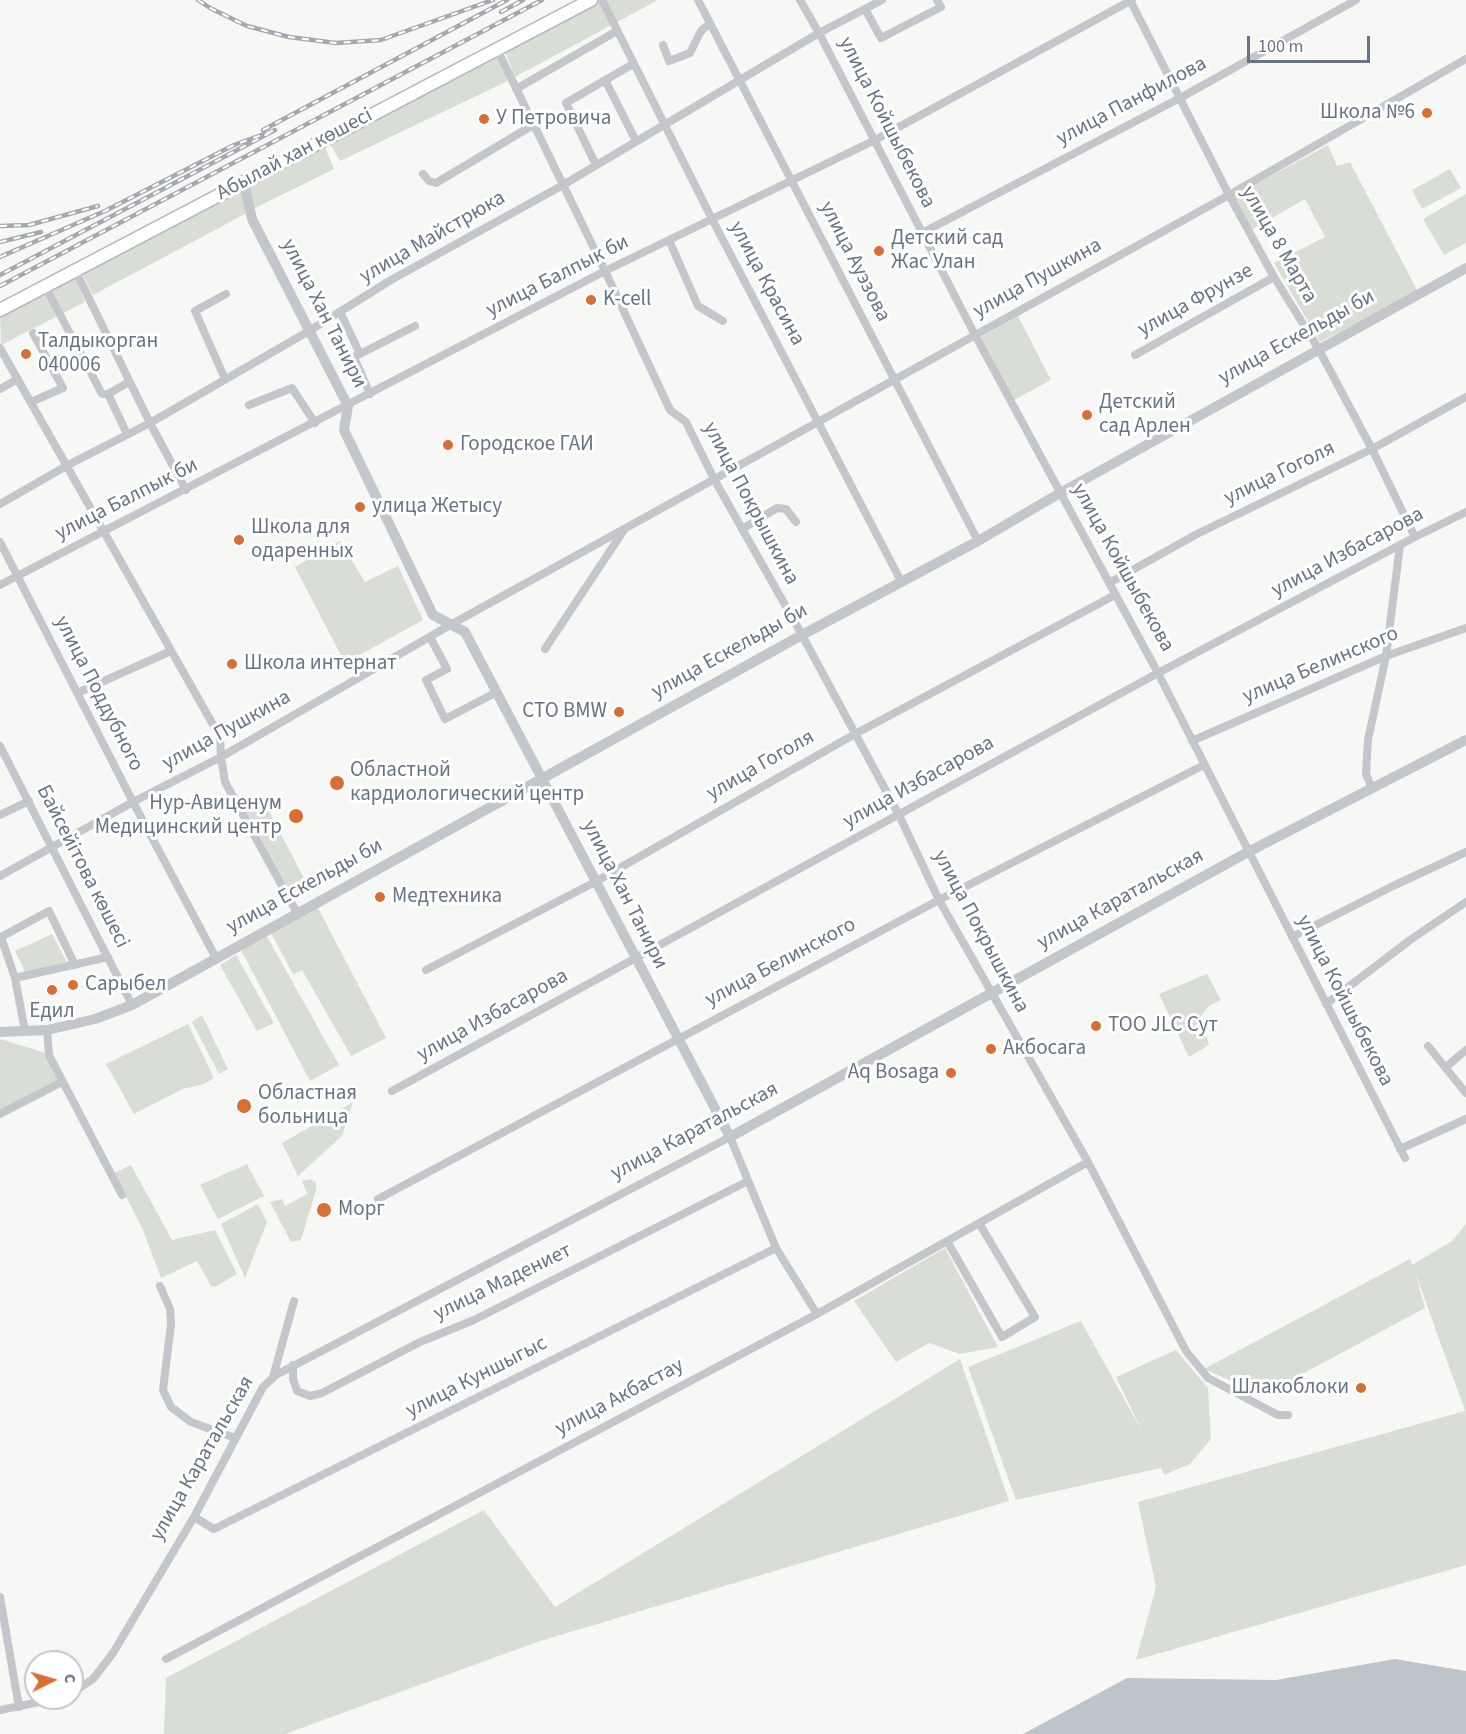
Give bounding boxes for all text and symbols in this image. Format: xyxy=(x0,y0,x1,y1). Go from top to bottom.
scale bar xyxy=(1250,24,1373,62)
street label: улица Койшыбекова xyxy=(832,33,940,213)
text: 100 m xyxy=(1258,34,1303,59)
street label: улица Панфилова xyxy=(1053,52,1211,152)
place label: Школа №6 xyxy=(1320,100,1415,126)
street label: Абылай хан көшесі xyxy=(213,103,377,207)
place label: У Петровича xyxy=(496,106,611,132)
marker: Школа №6 xyxy=(1420,106,1434,120)
marker: У Петровича xyxy=(477,112,491,126)
street label: улица 8 Марта xyxy=(1234,182,1322,308)
street label: улица Майстрюка xyxy=(356,186,510,290)
street label: улица Ауэзова xyxy=(813,198,895,326)
street label: улица Красина xyxy=(723,218,809,350)
place label: Детский сад Жас Улан xyxy=(891,226,1003,276)
street label: улица Балпык би xyxy=(482,230,634,324)
street label: улица Пушкина xyxy=(969,233,1107,325)
street label: улица Хан Танири xyxy=(275,235,371,393)
marker: Детский сад Жас Улан xyxy=(872,244,886,258)
street label: улица Фрунзе xyxy=(1134,259,1258,343)
street label: улица Ескельды би xyxy=(1215,285,1379,391)
place label: K-cell xyxy=(603,287,651,313)
marker: K-cell xyxy=(584,293,598,307)
place label: Талдыкорган 040006 xyxy=(38,329,158,379)
marker: Талдыкорган 040006 xyxy=(19,347,33,361)
place label: Детский сад Арлен xyxy=(1099,390,1191,440)
marker: Детский сад Арлен xyxy=(1080,408,1094,422)
street label: улица Покрышкина xyxy=(696,418,804,590)
place label: Городское ГАИ xyxy=(460,432,594,458)
street label: улица Гоголя xyxy=(1221,436,1339,512)
marker: Городское ГАИ xyxy=(441,438,455,452)
street label: улица Балпык би xyxy=(51,453,203,547)
street label: улица Койшыбекова xyxy=(1065,479,1179,657)
place label: улица Жетысу xyxy=(372,494,502,520)
marker: улица Жетысу xyxy=(353,500,367,514)
street label: улица Избасарова xyxy=(1268,502,1428,604)
place label: Школа для одаренных xyxy=(251,515,353,565)
marker: Школа для одаренных xyxy=(232,533,246,547)
street label: улица Ескельды би xyxy=(648,599,812,705)
street label: улица Поддубного xyxy=(48,612,148,776)
street label: улица Белинского xyxy=(1239,622,1403,710)
place label: Школа интернат xyxy=(244,651,397,677)
marker: Школа интернат xyxy=(225,657,239,671)
street label: улица Пушкина xyxy=(158,685,296,777)
place label: СТО BMW xyxy=(522,699,607,725)
marker: СТО BMW xyxy=(612,705,626,719)
street label: улица Гоголя xyxy=(703,725,819,807)
street label: улица Избасарова xyxy=(839,731,999,835)
place label: Областной кардиологический центр xyxy=(350,758,584,808)
marker: Областной кардиологический центр xyxy=(328,774,346,792)
street label: Байсейітова көшесі xyxy=(30,781,134,953)
place label: Нур-Авиценум Медицинский центр xyxy=(95,791,282,841)
marker: Нур-Авиценум Медицинский центр xyxy=(287,807,305,825)
street label: улица Хан Танири xyxy=(576,816,672,974)
street label: улица Ескельды би xyxy=(223,834,387,940)
street label: улица Каратальская xyxy=(1034,844,1208,956)
street label: улица Покрышкина xyxy=(926,846,1034,1018)
place label: Медтехника xyxy=(392,884,502,910)
marker: Медтехника xyxy=(373,890,387,904)
street label: улица Койшыбекова xyxy=(1290,911,1398,1091)
street label: улица Белинского xyxy=(701,913,861,1013)
street label: улица Избасарова xyxy=(413,964,573,1068)
place label: Сарыбел xyxy=(85,972,166,998)
marker: Сарыбел xyxy=(66,978,80,992)
marker: Едил xyxy=(45,983,59,997)
place label: Едил xyxy=(29,999,75,1025)
place label: ТОО JLC Сут xyxy=(1108,1013,1218,1039)
marker: ТОО JLC Сут xyxy=(1089,1019,1103,1033)
place label: Акбосага xyxy=(1003,1036,1086,1062)
marker: Акбосага xyxy=(984,1042,998,1056)
place label: Aq Bosaga xyxy=(848,1060,939,1086)
marker: Aq Bosaga xyxy=(944,1066,958,1080)
street label: улица Каратальская xyxy=(607,1077,783,1187)
place label: Областная больница xyxy=(258,1081,357,1131)
marker: Областная больница xyxy=(235,1097,253,1115)
place label: Морг xyxy=(338,1197,385,1223)
marker: Морг xyxy=(315,1201,333,1219)
street label: улица Мадениет xyxy=(430,1239,576,1327)
street label: улица Куншыгыс xyxy=(402,1332,552,1424)
street label: улица Акбастау xyxy=(552,1354,688,1442)
street label: улица Каратальская xyxy=(146,1372,260,1546)
place label: Шлакоблоки xyxy=(1231,1375,1349,1401)
marker: Шлакоблоки xyxy=(1354,1381,1368,1395)
north arrow xyxy=(24,1650,84,1710)
text: С xyxy=(59,1673,81,1684)

